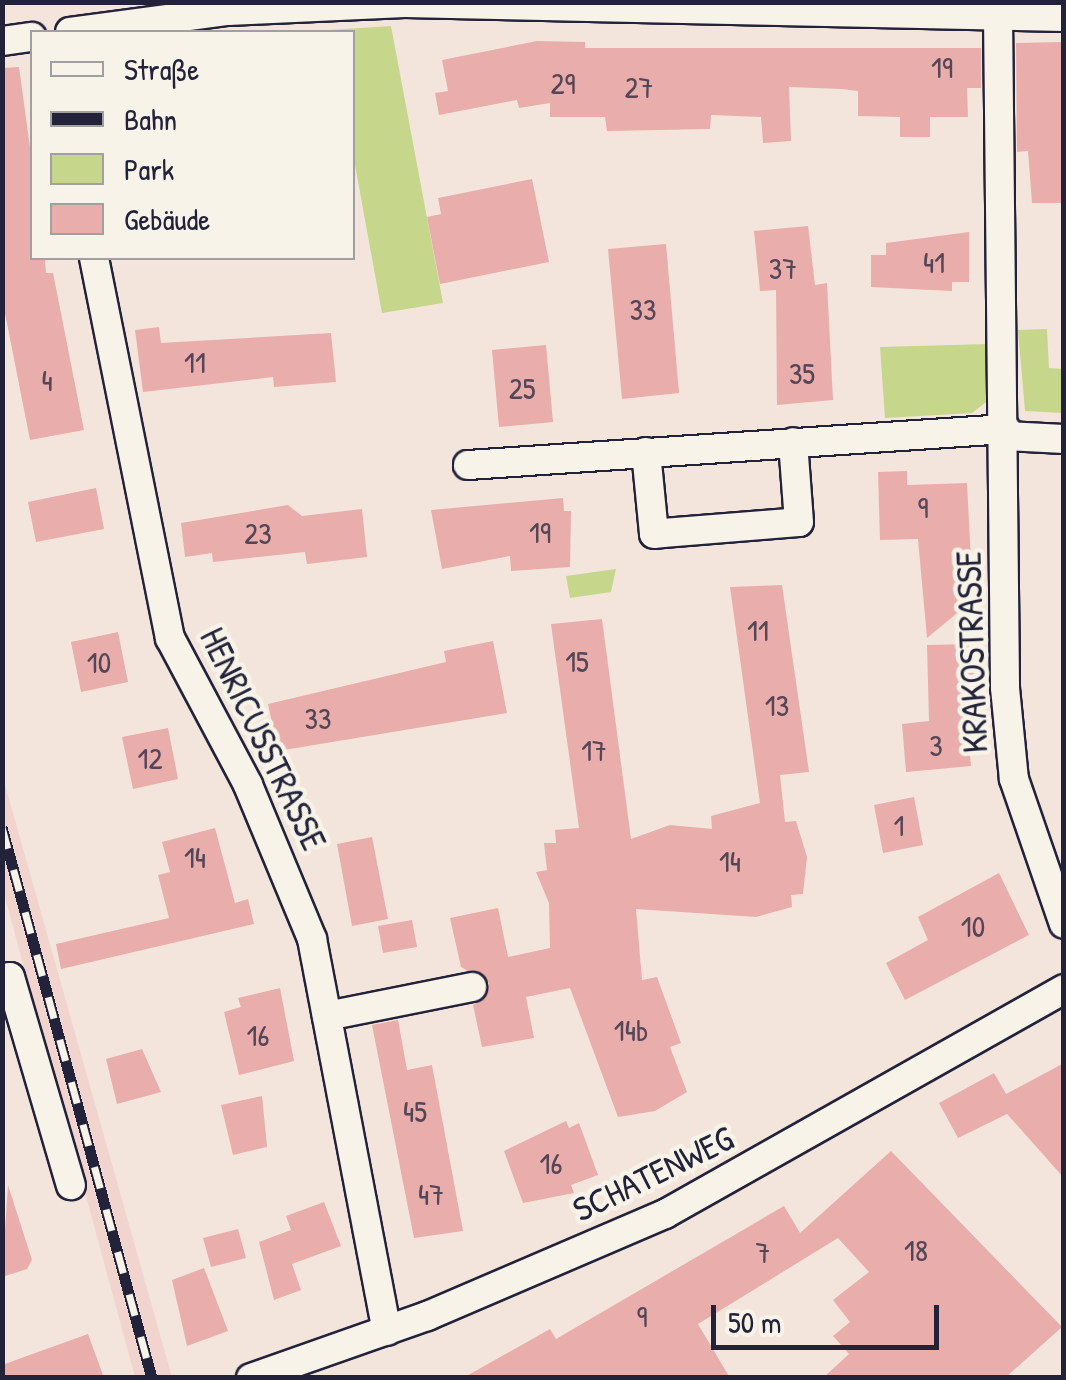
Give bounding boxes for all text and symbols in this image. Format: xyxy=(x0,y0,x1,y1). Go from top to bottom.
legend xyxy=(30,30,355,260)
text: Straße xyxy=(124,49,199,89)
house number: 19 xyxy=(931,49,953,85)
house number: 29 xyxy=(550,65,576,101)
house number: 27 xyxy=(625,69,653,105)
text: Bahn xyxy=(124,99,177,139)
text: Park xyxy=(124,149,174,189)
text: Gebäude xyxy=(124,199,210,239)
house number: 41 xyxy=(923,244,945,280)
house number: 37 xyxy=(769,250,797,286)
house number: 33 xyxy=(630,291,656,327)
house number: 11 xyxy=(184,344,206,380)
house number: 35 xyxy=(789,355,815,391)
house number: 4 xyxy=(41,362,53,398)
house number: 25 xyxy=(509,370,535,406)
house number: 9 xyxy=(917,489,929,525)
house number: 19 xyxy=(529,514,551,550)
house number: 23 xyxy=(244,515,272,551)
street label: KRAKOSTRASSE xyxy=(947,550,997,754)
house number: 11 xyxy=(747,612,769,648)
street label: HENRICUSSTRASSE xyxy=(191,621,335,857)
house number: 15 xyxy=(565,643,589,679)
house number: 10 xyxy=(87,644,111,680)
house number: 13 xyxy=(765,687,789,723)
house number: 33 xyxy=(305,700,331,736)
house number: 3 xyxy=(929,727,943,763)
house number: 17 xyxy=(581,732,607,768)
house number: 12 xyxy=(138,740,162,776)
house number: 1 xyxy=(894,807,904,843)
house number: 14 xyxy=(184,839,206,875)
house number: 14 xyxy=(719,843,741,879)
house number: 10 xyxy=(961,908,985,944)
house number: 14b xyxy=(614,1012,648,1048)
house number: 16 xyxy=(247,1017,269,1053)
house number: 45 xyxy=(403,1093,427,1129)
street label: SCHATENWEG xyxy=(566,1117,740,1231)
house number: 16 xyxy=(540,1145,562,1181)
house number: 47 xyxy=(418,1176,444,1212)
house number: 18 xyxy=(904,1232,928,1268)
house number: 7 xyxy=(756,1234,770,1270)
scale bar xyxy=(716,1285,944,1347)
house number: 9 xyxy=(636,1298,648,1334)
text: 50 m xyxy=(728,1302,781,1342)

